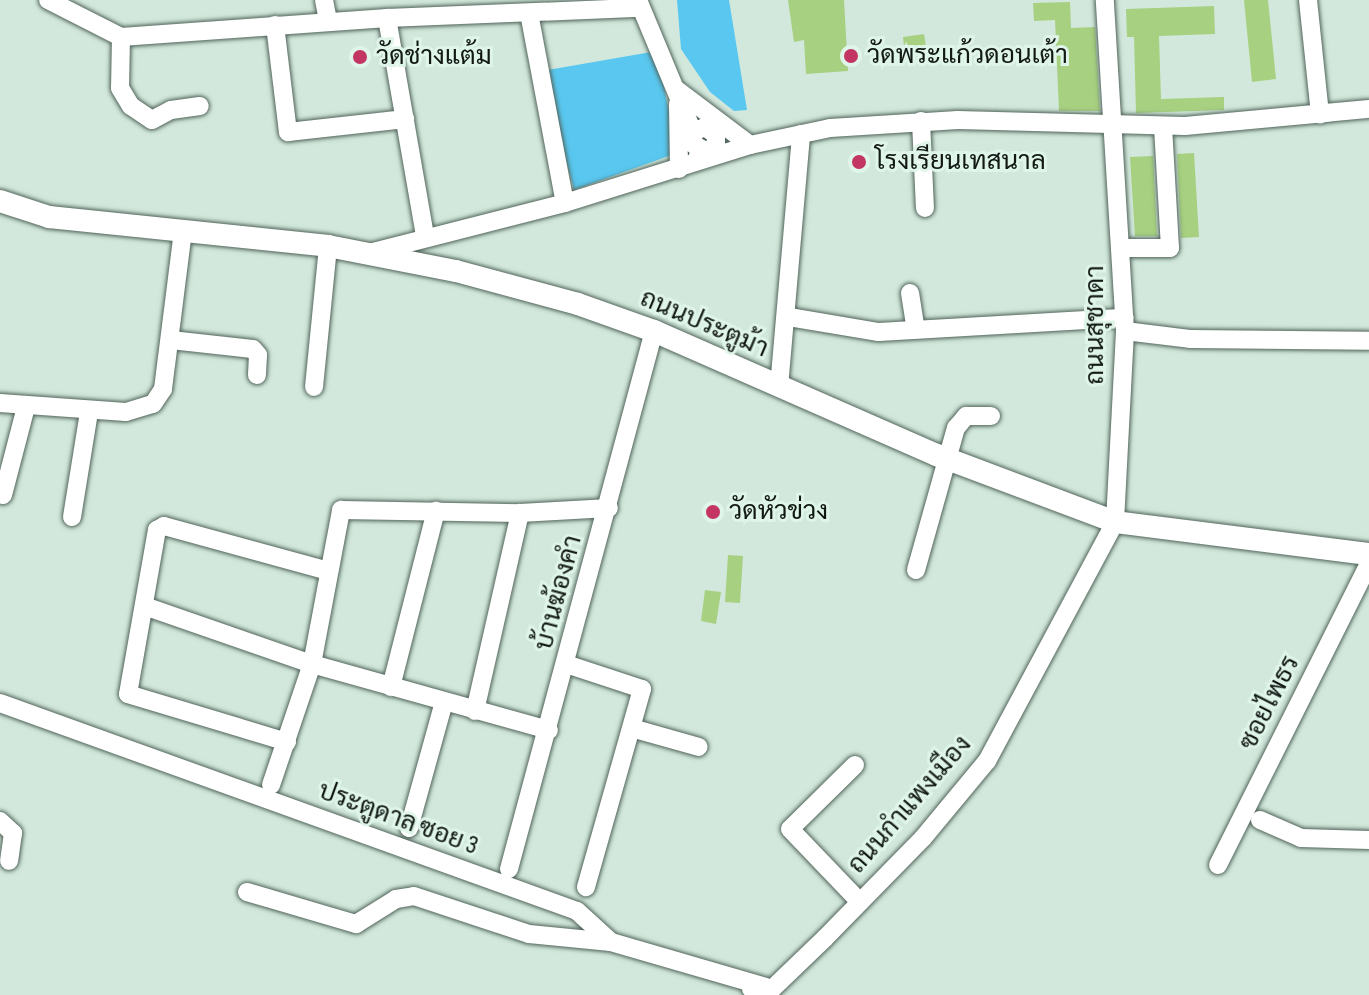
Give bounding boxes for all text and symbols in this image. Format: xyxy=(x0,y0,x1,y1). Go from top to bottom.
place label: วัดพระแก้วดอนเต้า xyxy=(867,40,1068,72)
place label: วัดช่างแต้ม xyxy=(376,41,492,73)
marker: วัดพระแก้วดอนเต้า xyxy=(842,47,860,65)
marker: วัดช่างแต้ม xyxy=(351,48,369,66)
place label: โรงเรียนเทสนาล xyxy=(875,146,1046,178)
marker: โรงเรียนเทสนาล xyxy=(850,153,868,171)
street label: ถนนสุชาดา xyxy=(1080,265,1112,385)
street label: ถนนประตูม้า xyxy=(635,283,773,365)
place label: วัดหัวข่วง xyxy=(729,496,828,528)
marker: วัดหัวข่วง xyxy=(704,503,722,521)
street label: บ้านฆ้องคำ xyxy=(529,532,589,654)
street label: ซอยไพธร xyxy=(1233,651,1307,755)
street label: ถนนกำแพงเมือง xyxy=(842,730,978,880)
street label: ประตูดาล ซอย 3 xyxy=(314,776,482,862)

